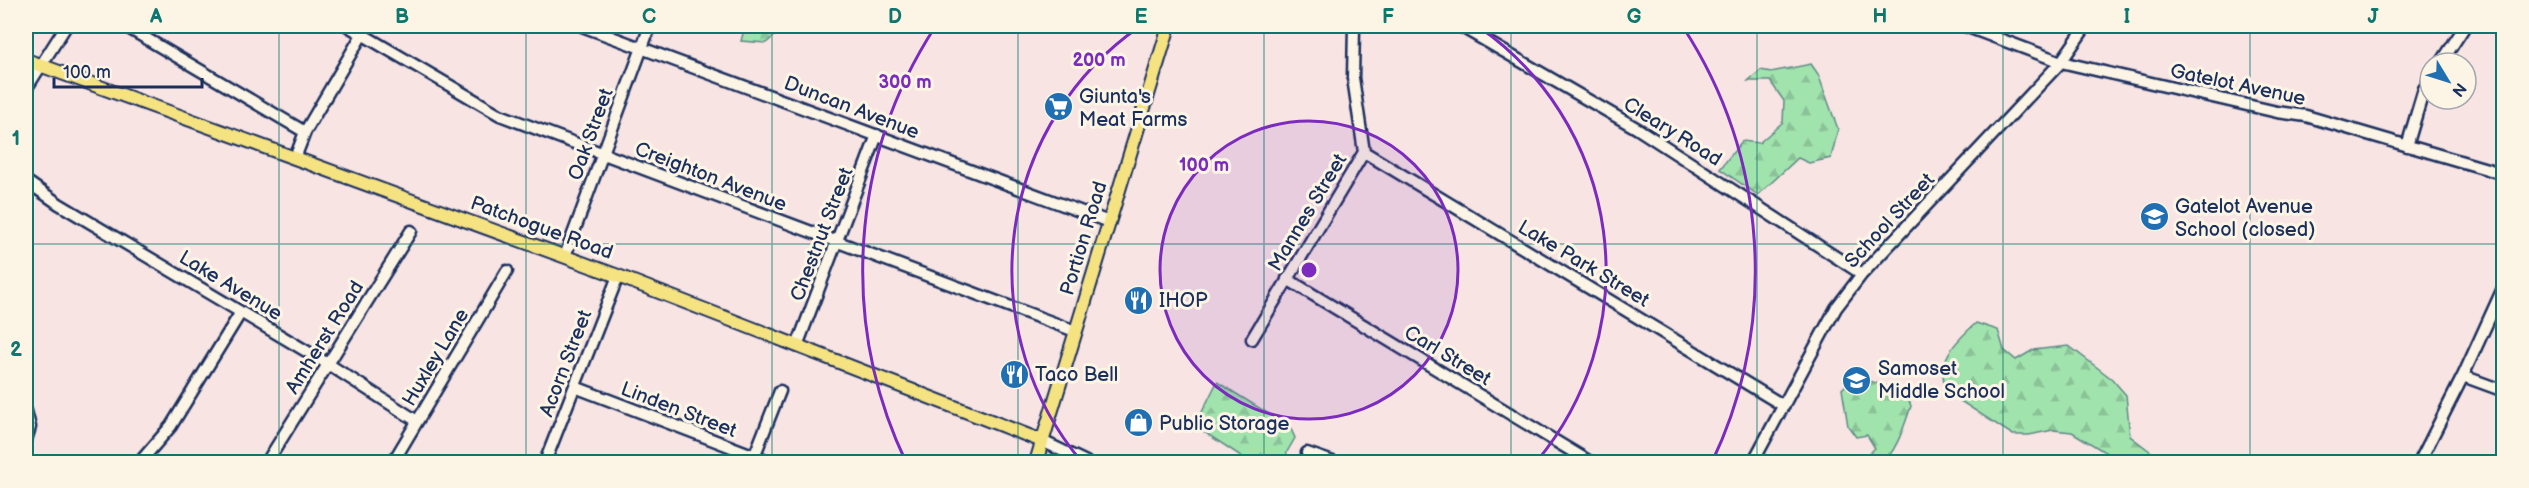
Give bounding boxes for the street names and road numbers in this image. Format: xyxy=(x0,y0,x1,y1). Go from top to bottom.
street label: Gatelot Avenue xyxy=(2168,59,2308,111)
street label: Duncan Avenue xyxy=(781,71,923,145)
street label: Oak Street xyxy=(563,85,619,184)
street label: Cleary Road xyxy=(1619,92,1726,172)
street label: Creighton Avenue xyxy=(631,137,790,217)
street label: Mannes Street xyxy=(1263,149,1352,276)
street label: Chestnut Street xyxy=(785,164,859,305)
street label: School Street xyxy=(1840,168,1940,273)
street label: Portion Road xyxy=(1055,178,1113,298)
street label: Patchogue Road xyxy=(467,191,616,265)
street label: Lake Park Street xyxy=(1513,215,1654,313)
street label: Lake Avenue xyxy=(175,246,287,326)
street label: Amherst Road xyxy=(281,277,369,398)
street label: Huxley Lane xyxy=(397,304,474,411)
street label: Acorn Street xyxy=(535,307,597,420)
street label: Carl Street xyxy=(1400,321,1495,391)
street label: Linden Street xyxy=(617,377,740,443)

